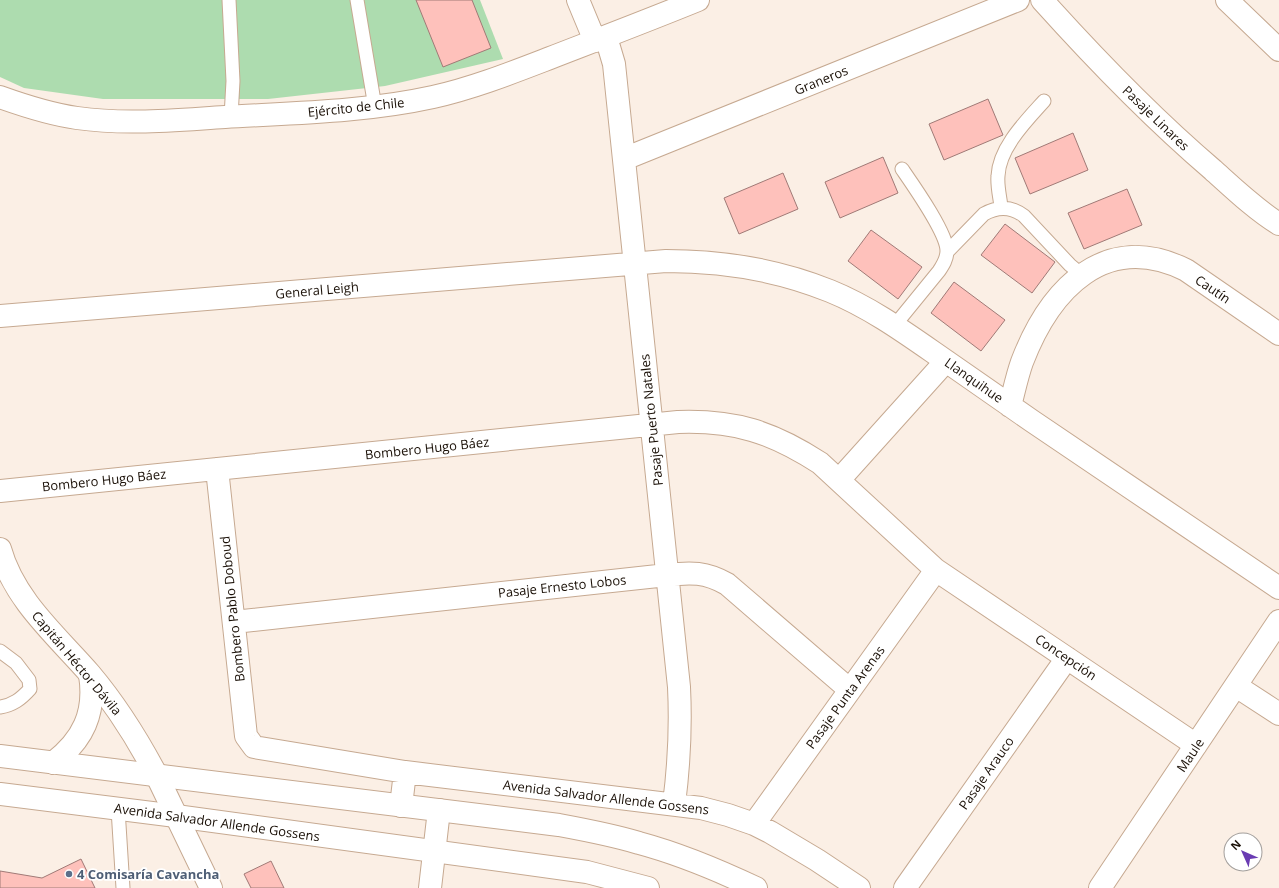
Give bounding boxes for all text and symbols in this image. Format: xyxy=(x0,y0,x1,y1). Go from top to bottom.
street label: Graneros xyxy=(791,61,851,99)
street label: Pasaje Linares xyxy=(1119,81,1193,155)
street label: Ejército de Chile xyxy=(307,93,405,121)
street label: Cautín xyxy=(1192,271,1234,307)
street label: General Leigh xyxy=(275,277,359,303)
street label: Pasaje Puerto Natales xyxy=(635,353,667,487)
street label: Llanquihue xyxy=(941,353,1007,407)
street label: Bombero Hugo Báez xyxy=(364,433,490,463)
street label: Bombero Hugo Báez xyxy=(41,465,167,495)
street label: Bombero Pablo Doboud xyxy=(215,535,249,683)
street label: Pasaje Ernesto Lobos xyxy=(497,570,627,602)
street label: Capitán Héctor Dávila xyxy=(28,607,126,719)
street label: Concepción xyxy=(1032,630,1100,684)
street label: Pasaje Punta Arenas xyxy=(801,642,889,752)
street label: Pasaje Arauco xyxy=(954,733,1018,813)
street label: Maule xyxy=(1172,734,1208,776)
street label: Avenida Salvador Allende Gossens xyxy=(502,775,710,819)
street label: Avenida Salvador Allende Gossens xyxy=(113,799,321,845)
north arrow xyxy=(1223,832,1263,872)
text: N xyxy=(1227,836,1244,853)
place label: 4 Comisaría Cavancha xyxy=(77,865,219,883)
marker: 4 Comisaría Cavancha xyxy=(64,869,74,879)

